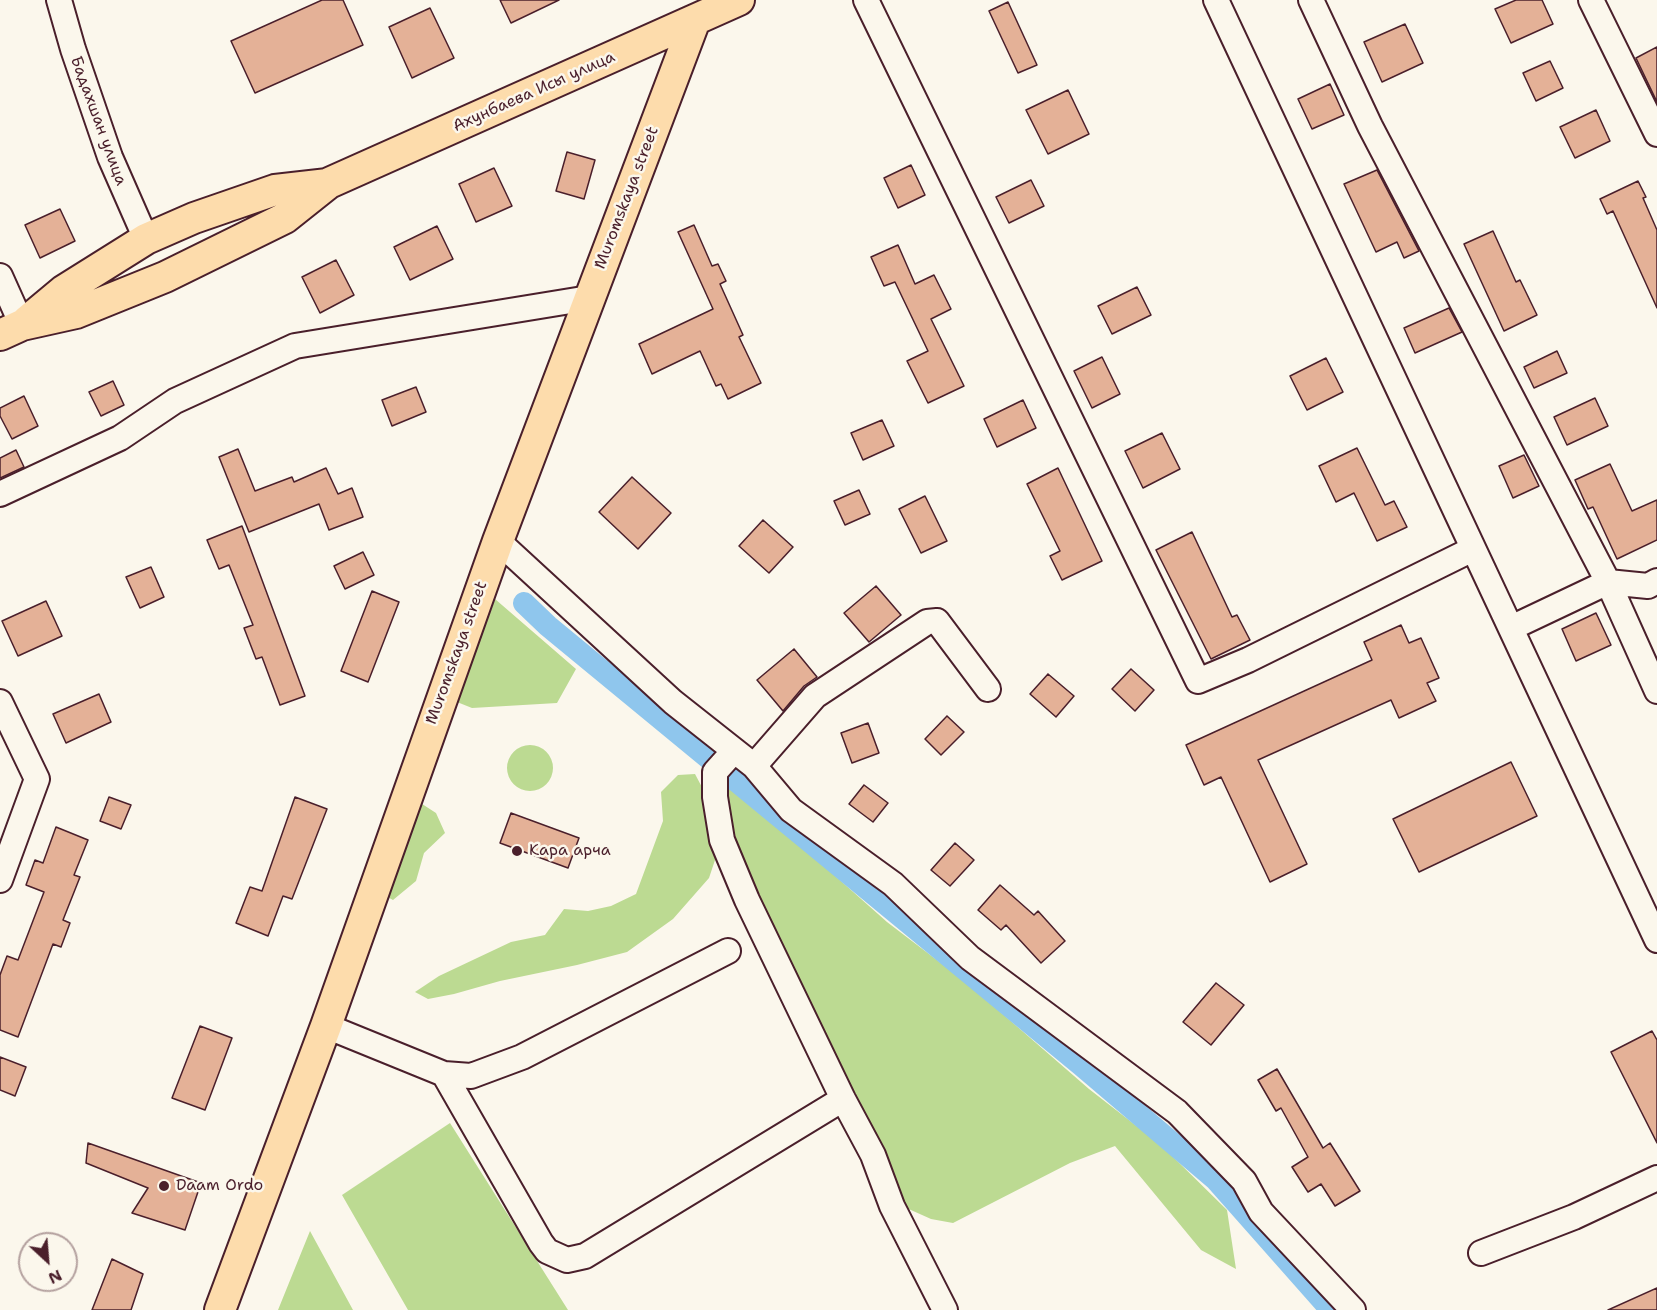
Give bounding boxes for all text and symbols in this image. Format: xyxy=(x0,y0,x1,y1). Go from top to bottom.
street label: Ахунбаева Исы улица xyxy=(450,48,618,136)
street label: Бадахшан улица xyxy=(66,54,130,188)
street label: Muromskaya street xyxy=(591,124,663,272)
street label: Muromskaya street xyxy=(422,579,492,727)
place label: Кара арча xyxy=(529,841,611,861)
marker: Кара арча xyxy=(510,844,524,858)
place label: Daam Ordo xyxy=(176,1176,263,1196)
marker: Daam Ordo xyxy=(157,1179,171,1193)
north arrow xyxy=(18,1232,78,1292)
text: N xyxy=(45,1265,66,1289)

